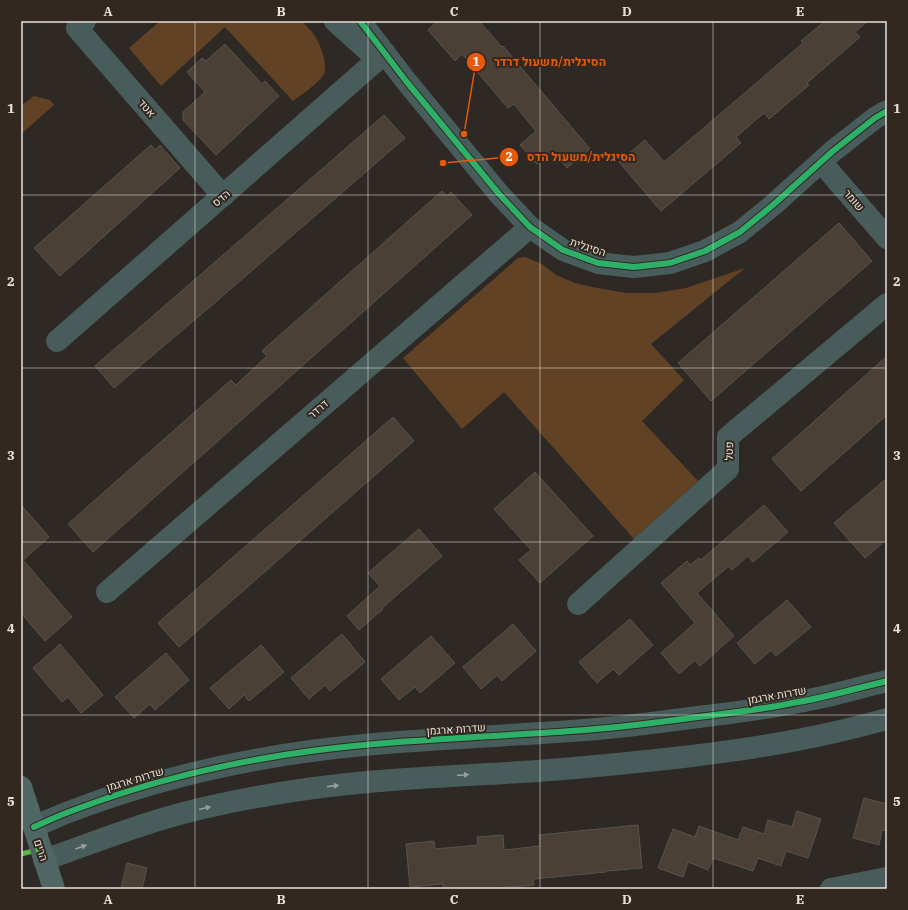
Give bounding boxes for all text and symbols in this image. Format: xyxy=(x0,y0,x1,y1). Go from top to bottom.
text: A xyxy=(103,3,113,20)
text: B xyxy=(276,3,286,20)
text: C xyxy=(450,3,459,20)
text: D xyxy=(622,3,632,20)
text: E xyxy=(796,3,804,20)
callout: הסיגלית/משעול דרדר xyxy=(466,50,614,74)
text: 1 xyxy=(472,54,480,69)
text: הסיגלית/משעול דרדר xyxy=(494,54,606,69)
street label: אטד xyxy=(135,96,159,120)
text: 1 xyxy=(7,100,15,117)
text: 1 xyxy=(893,100,901,117)
callout: הסיגלית/משעול הדס xyxy=(499,145,643,169)
text: 2 xyxy=(505,149,513,164)
text: הסיגלית/משעול הדס xyxy=(527,149,635,164)
street label: הדס xyxy=(209,186,233,210)
street label: שומר xyxy=(841,186,867,214)
street label: הסיגלית xyxy=(568,235,608,259)
text: 2 xyxy=(7,273,15,290)
text: 2 xyxy=(893,273,901,290)
street label: דרדר xyxy=(305,396,331,422)
street label: פטל xyxy=(722,441,736,461)
text: 3 xyxy=(7,447,15,464)
text: 3 xyxy=(893,447,901,464)
text: 4 xyxy=(7,620,15,637)
text: 4 xyxy=(893,620,901,637)
street label: שדרות ארגמן xyxy=(747,683,807,707)
street label: שדרות ארגמן xyxy=(426,720,486,738)
street label: שדרות ארגמן xyxy=(105,764,165,794)
one-way arrow xyxy=(457,772,469,779)
one-way arrow xyxy=(327,783,339,789)
text: 5 xyxy=(7,793,15,810)
text: 5 xyxy=(893,793,901,810)
one-way arrow xyxy=(199,805,211,811)
street label: הרים xyxy=(31,837,51,863)
one-way arrow xyxy=(75,843,87,849)
text: A xyxy=(103,891,113,908)
text: B xyxy=(276,891,286,908)
text: C xyxy=(450,891,459,908)
text: D xyxy=(622,891,632,908)
text: E xyxy=(796,891,804,908)

